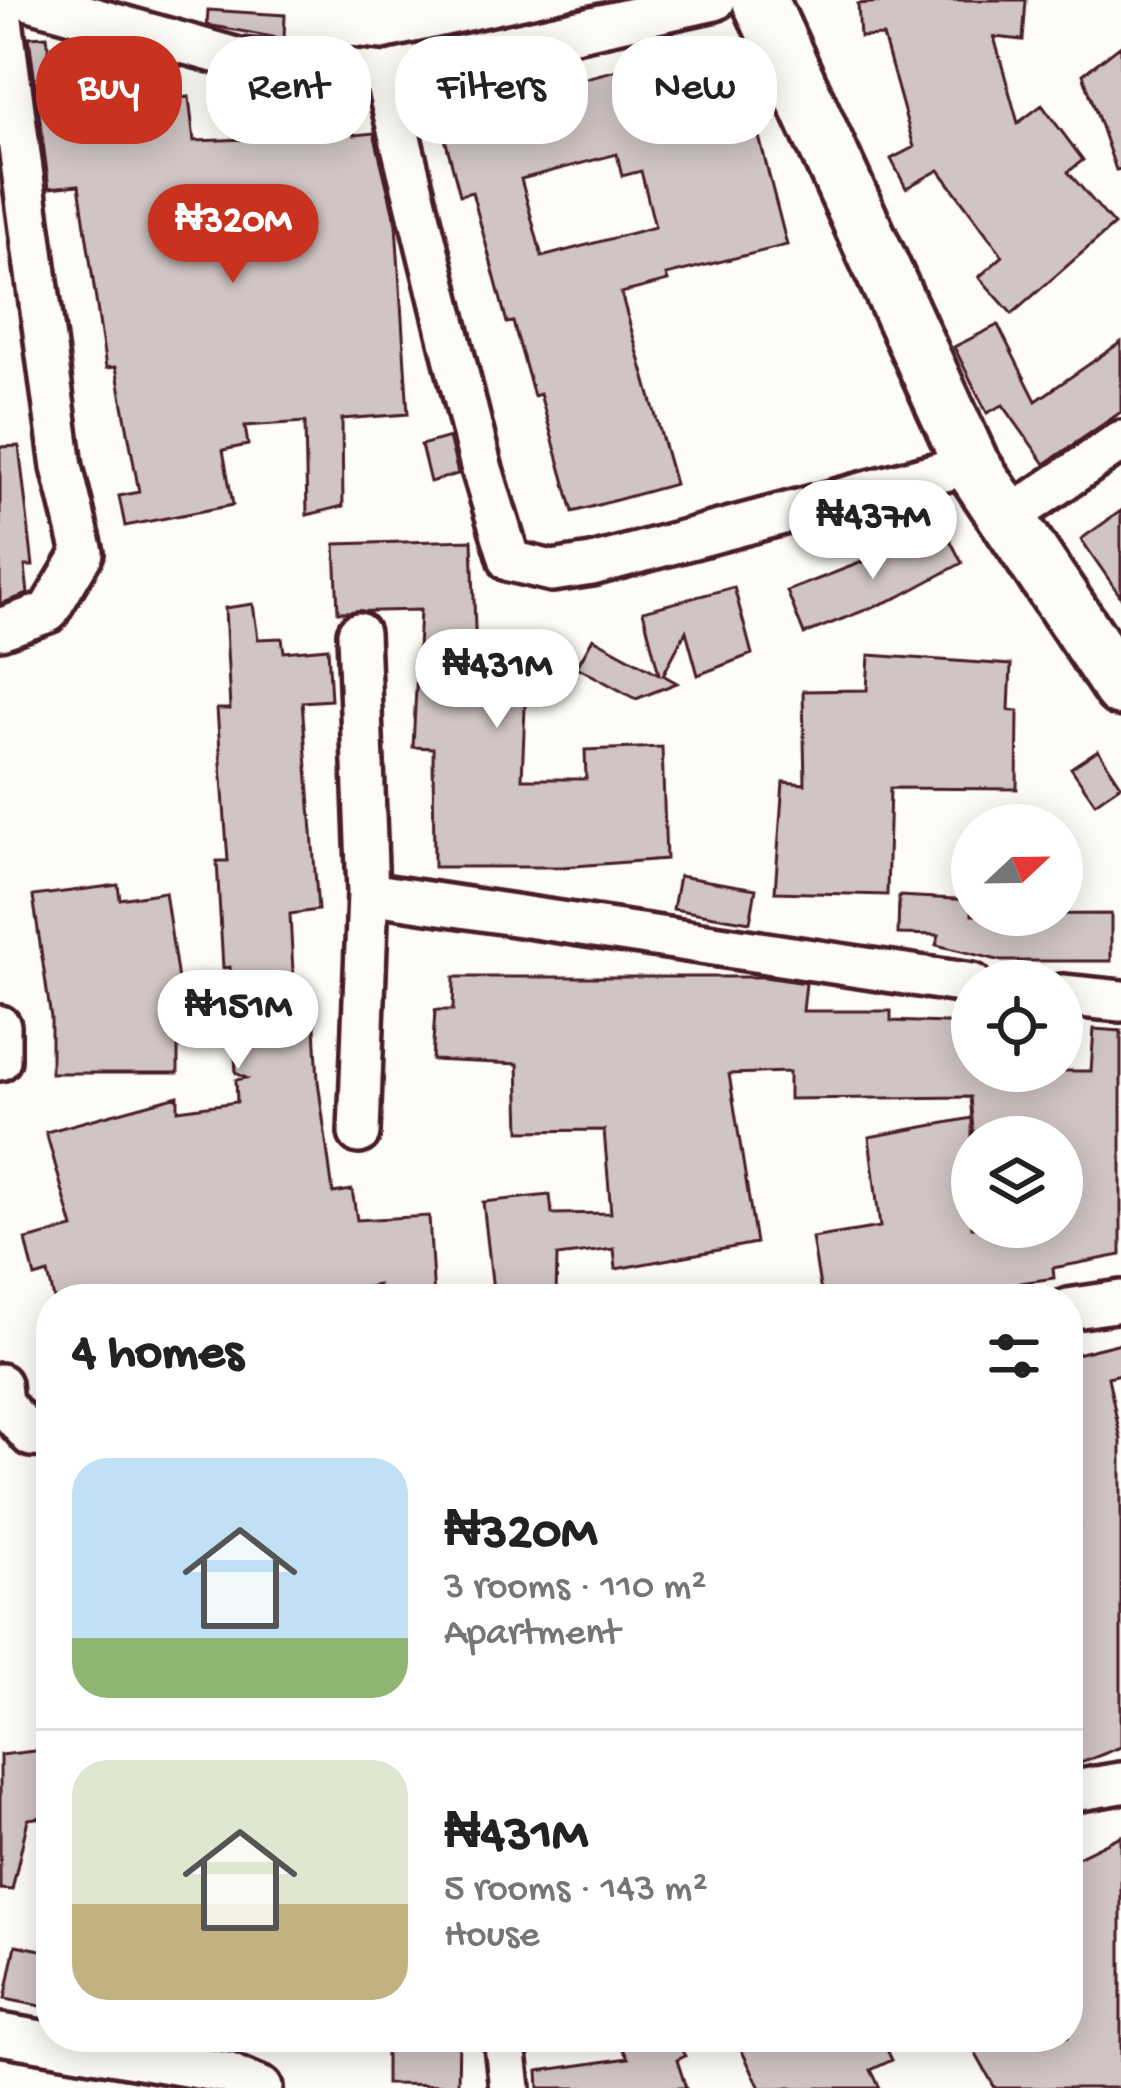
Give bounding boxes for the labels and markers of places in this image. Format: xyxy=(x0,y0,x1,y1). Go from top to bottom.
pin: ₦320M xyxy=(149,184,317,286)
pin: ₦437M xyxy=(789,480,957,582)
pin: ₦431M xyxy=(413,629,581,731)
pin: ₦151M xyxy=(154,970,322,1072)

